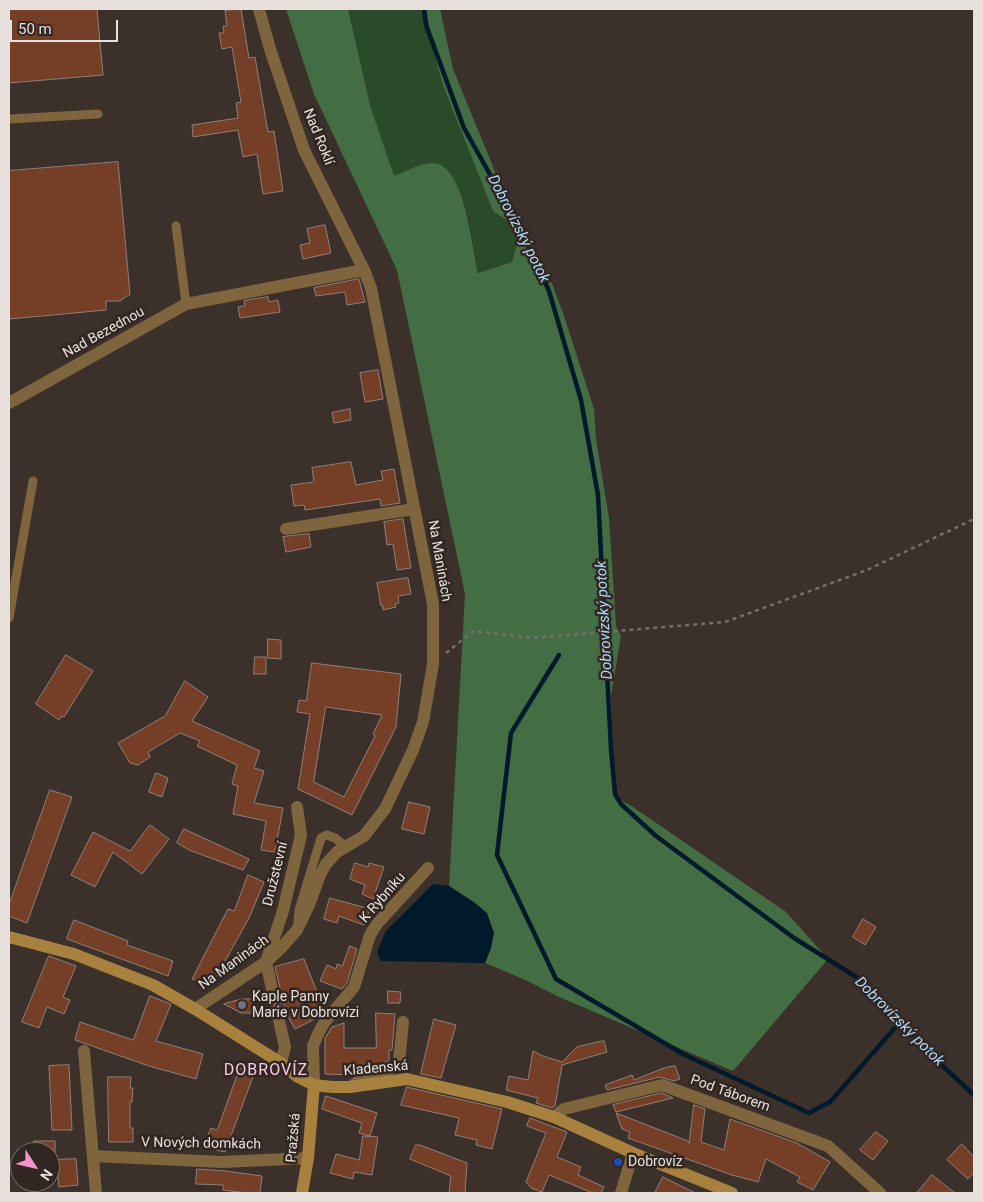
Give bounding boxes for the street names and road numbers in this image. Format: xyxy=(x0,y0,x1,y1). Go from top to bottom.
street label: Nad Roklí xyxy=(299,106,337,168)
street label: Nad Bezednou xyxy=(60,304,148,362)
street label: Na Maninách xyxy=(424,519,454,603)
street label: Družstevní xyxy=(260,840,292,908)
street label: K Rybníku xyxy=(357,869,409,927)
street label: Na Maninách xyxy=(196,932,272,994)
street label: Kladenská xyxy=(343,1058,409,1080)
street label: Pod Táborem xyxy=(688,1072,772,1116)
street label: Pražská xyxy=(283,1112,305,1164)
street label: V Nových domkách xyxy=(141,1135,261,1153)

